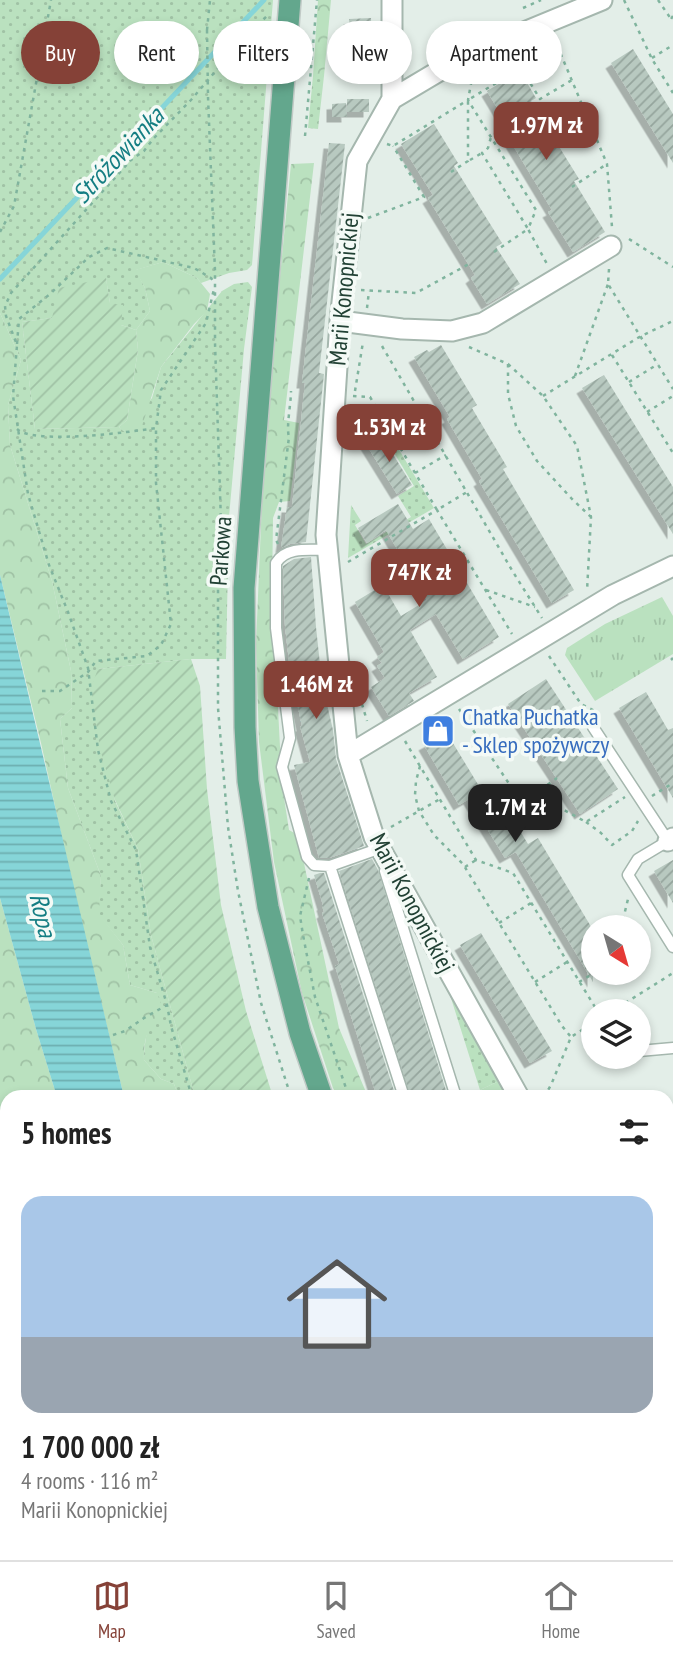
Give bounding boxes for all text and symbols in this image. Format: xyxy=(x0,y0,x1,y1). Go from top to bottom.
chip: Buy xyxy=(21,21,100,84)
chip: Rent xyxy=(114,21,199,84)
chip: Filters xyxy=(213,21,313,84)
chip: New xyxy=(327,21,412,84)
chip: Apartment xyxy=(426,21,562,84)
water label: Stróżowianka xyxy=(65,98,172,210)
pin: 1.97M zł xyxy=(474,102,618,162)
text: 1.97M zł xyxy=(510,110,582,139)
street label: Marii Konopnickiej xyxy=(321,211,366,367)
pin: 1.53M zł xyxy=(317,405,461,464)
text: 1.53M zł xyxy=(353,412,425,441)
street label: Parkowa xyxy=(203,515,238,587)
pin: 747K zł xyxy=(354,550,484,609)
text: 747K zł xyxy=(387,557,451,586)
pin: 1.46M zł xyxy=(244,662,388,721)
text: 1.46M zł xyxy=(280,669,352,698)
place label: Chatka Puchatka - Sklep spożywczy xyxy=(462,701,609,760)
shop icon: Chatka Puchatka - Sklep spożywczy xyxy=(419,712,457,750)
pin: 1.7M zł xyxy=(450,784,580,844)
text: 1.7M zł xyxy=(484,792,546,821)
street label: Marii Konopnickiej xyxy=(363,828,462,978)
water label: Ropa xyxy=(22,890,65,942)
north arrow xyxy=(581,915,651,985)
map controls xyxy=(581,915,651,1069)
button: layers xyxy=(581,999,651,1069)
text: 5 homes xyxy=(21,1113,112,1152)
icon: filters xyxy=(615,1113,653,1151)
icon: home xyxy=(274,1241,400,1367)
text: 1 700 000 zł xyxy=(21,1427,159,1466)
text: 4 rooms · 116 m² xyxy=(21,1466,158,1495)
text: Marii Konopnickiej xyxy=(21,1495,168,1524)
tab: Map xyxy=(93,1577,131,1643)
tab: Saved xyxy=(317,1577,356,1643)
tab: Home xyxy=(542,1577,580,1643)

